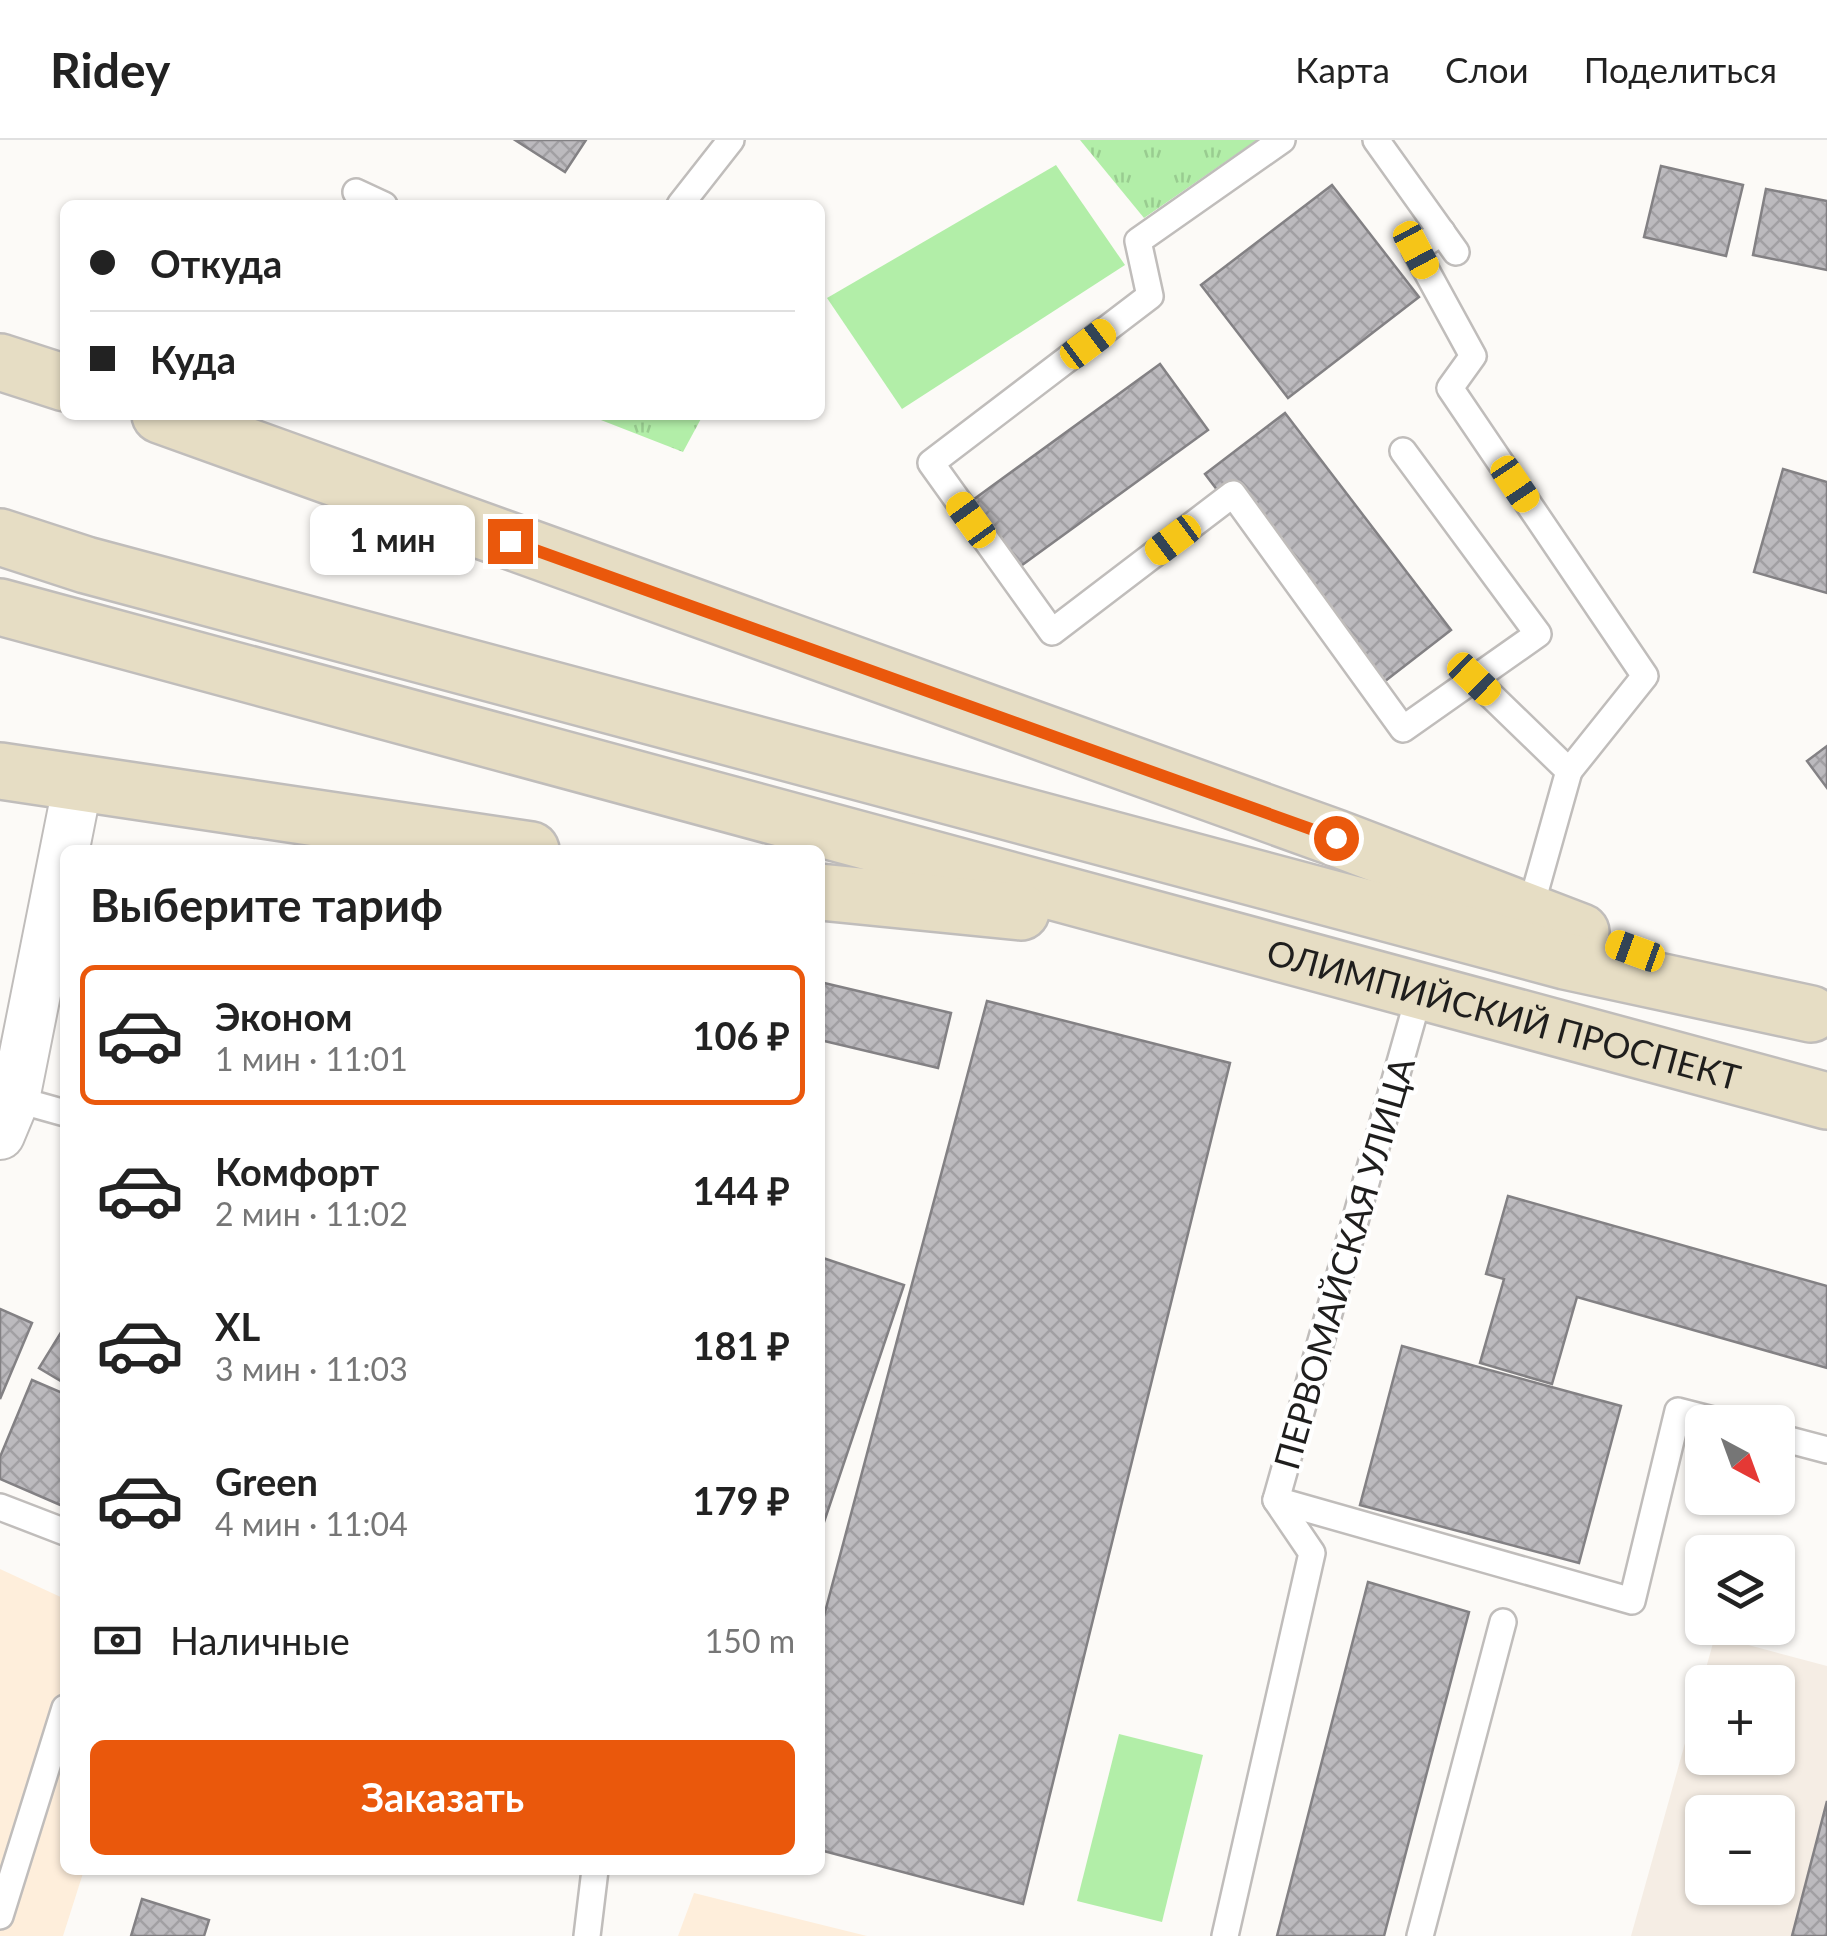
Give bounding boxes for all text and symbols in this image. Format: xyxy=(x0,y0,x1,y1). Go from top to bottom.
text: Ridey xyxy=(50,41,170,98)
text: Карта xyxy=(1295,48,1390,90)
text: Слои xyxy=(1445,48,1529,90)
text: Поделиться xyxy=(1584,48,1777,90)
car xyxy=(1389,216,1443,284)
text: Откуда xyxy=(150,240,282,286)
car xyxy=(1055,314,1121,374)
text: Куда xyxy=(150,336,236,382)
car xyxy=(1486,451,1544,517)
car xyxy=(941,487,1001,553)
callout: 1 мин xyxy=(310,506,475,576)
car xyxy=(1140,510,1206,570)
route end xyxy=(488,519,533,564)
text: 1 мин xyxy=(349,520,436,559)
car xyxy=(1442,647,1506,711)
route start xyxy=(1314,816,1359,861)
text: Выберите тариф xyxy=(90,878,443,932)
car xyxy=(1602,927,1668,975)
street label: ОЛИМПИЙСКИЙ ПРОСПЕКТ xyxy=(1263,930,1746,1098)
icon: car xyxy=(95,990,185,1080)
text: Эконом xyxy=(215,993,353,1039)
text: 106 ₽ xyxy=(693,1012,790,1058)
text: 1 мин · 11:01 xyxy=(215,1039,408,1078)
street label: ПЕРВОМАЙСКАЯ УЛИЦА xyxy=(1264,1052,1422,1474)
icon: car xyxy=(95,1145,185,1235)
text: Комфорт xyxy=(215,1148,379,1194)
text: 144 ₽ xyxy=(693,1167,790,1213)
text: 2 мин · 11:02 xyxy=(215,1194,408,1233)
icon: car xyxy=(95,1300,185,1390)
text: XL xyxy=(215,1303,260,1349)
text: 181 ₽ xyxy=(693,1322,790,1368)
text: 3 мин · 11:03 xyxy=(215,1349,408,1388)
north arrow xyxy=(1685,1405,1795,1515)
map controls xyxy=(1685,1405,1795,1905)
icon: car xyxy=(95,1455,185,1545)
text: Green xyxy=(215,1458,318,1504)
text: 179 ₽ xyxy=(693,1477,790,1523)
text: 4 мин · 11:04 xyxy=(215,1504,408,1543)
button: layers xyxy=(1685,1535,1795,1645)
icon: cash xyxy=(90,1613,145,1668)
text: Наличные xyxy=(170,1617,350,1663)
text: 150 m xyxy=(705,1621,795,1660)
button: + xyxy=(1685,1665,1795,1775)
button: Заказать xyxy=(90,1740,795,1855)
button: − xyxy=(1685,1795,1795,1905)

